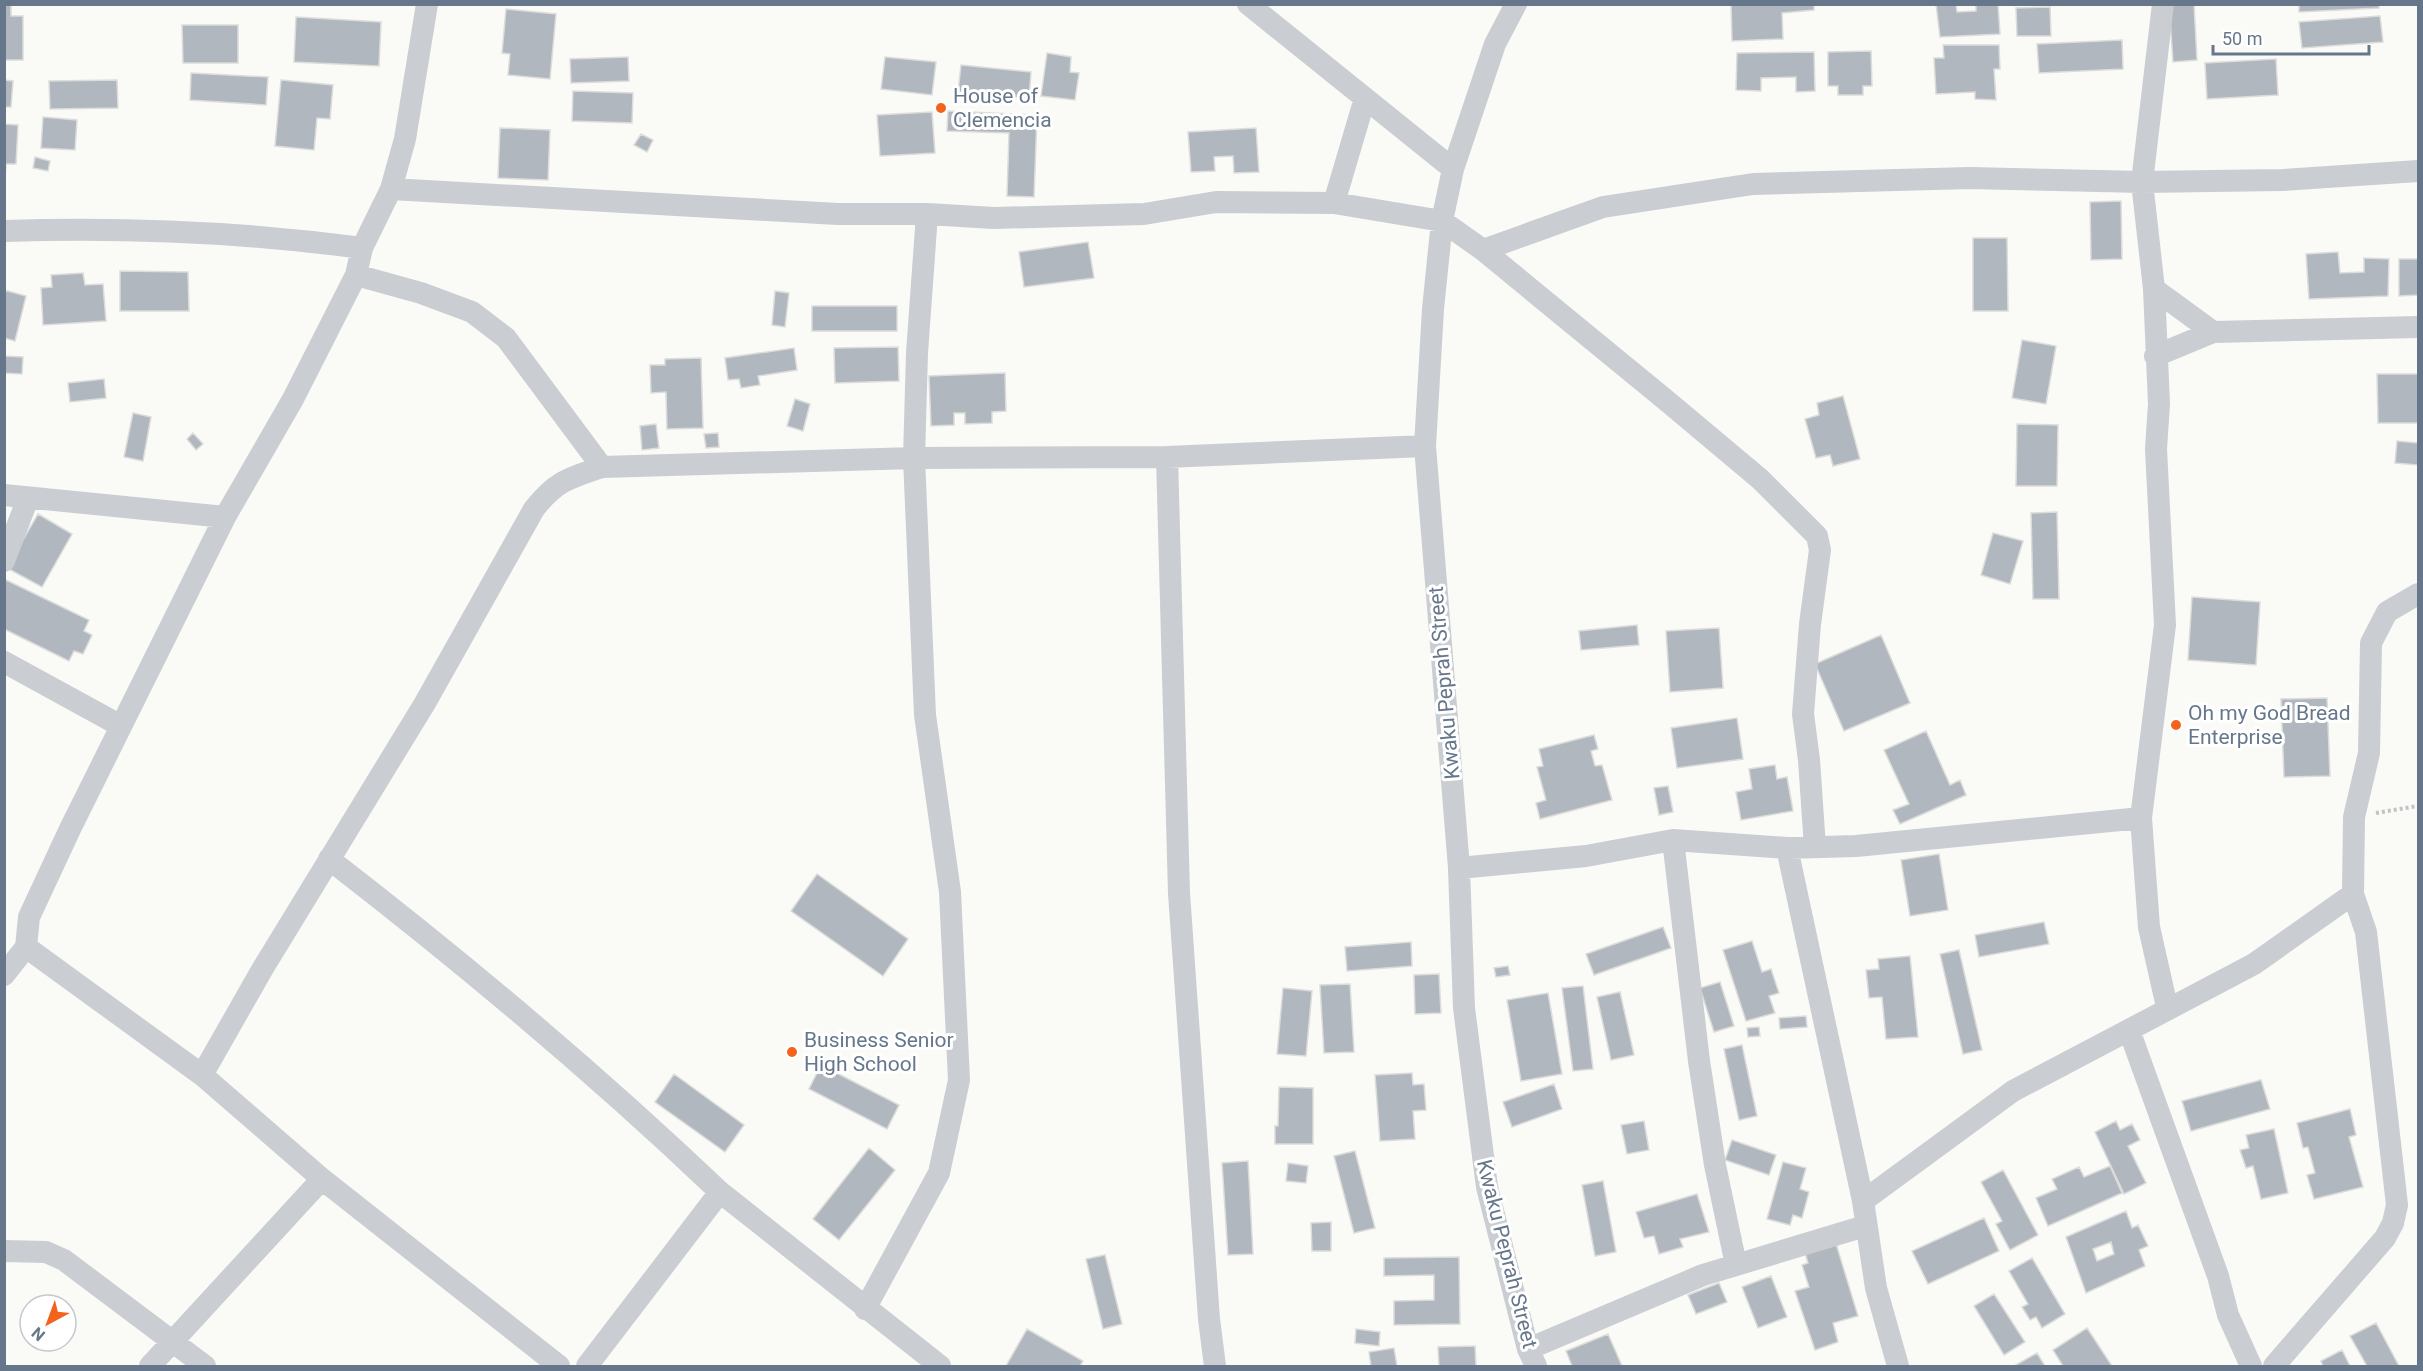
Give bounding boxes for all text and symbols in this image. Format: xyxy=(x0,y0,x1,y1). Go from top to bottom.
scale bar xyxy=(2213,18,2369,56)
text: 50 m xyxy=(2222,28,2262,49)
place label: House of Clemencia xyxy=(953,84,1052,132)
marker: House of Clemencia xyxy=(934,101,948,115)
street label: Kwaku Peprah Street xyxy=(1424,585,1464,780)
place label: Oh my God Bread Enterprise xyxy=(2188,701,2351,749)
marker: Oh my God Bread Enterprise xyxy=(2169,718,2183,732)
place label: Business Senior High School xyxy=(804,1028,954,1076)
marker: Business Senior High School xyxy=(785,1045,799,1059)
street label: Kwaku Peprah Street xyxy=(1472,1157,1542,1351)
north arrow xyxy=(18,1293,78,1353)
text: N xyxy=(28,1323,49,1345)

